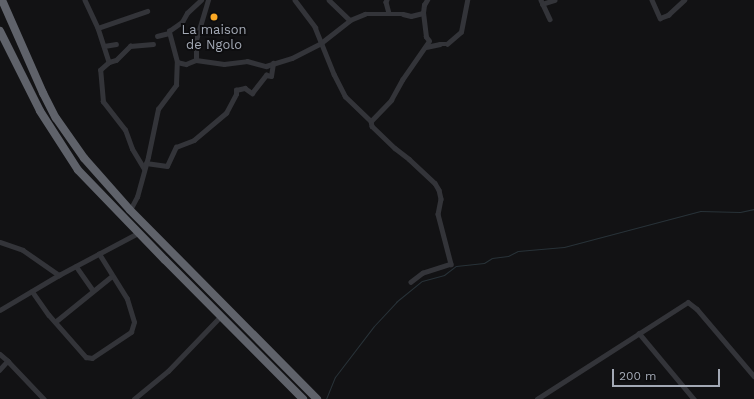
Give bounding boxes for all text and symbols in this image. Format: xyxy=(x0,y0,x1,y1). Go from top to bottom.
marker: La maison de Ngolo xyxy=(209,12,219,22)
place label: La maison de Ngolo xyxy=(181,23,247,54)
scale bar xyxy=(614,361,722,387)
text: 200 m xyxy=(619,369,656,383)

